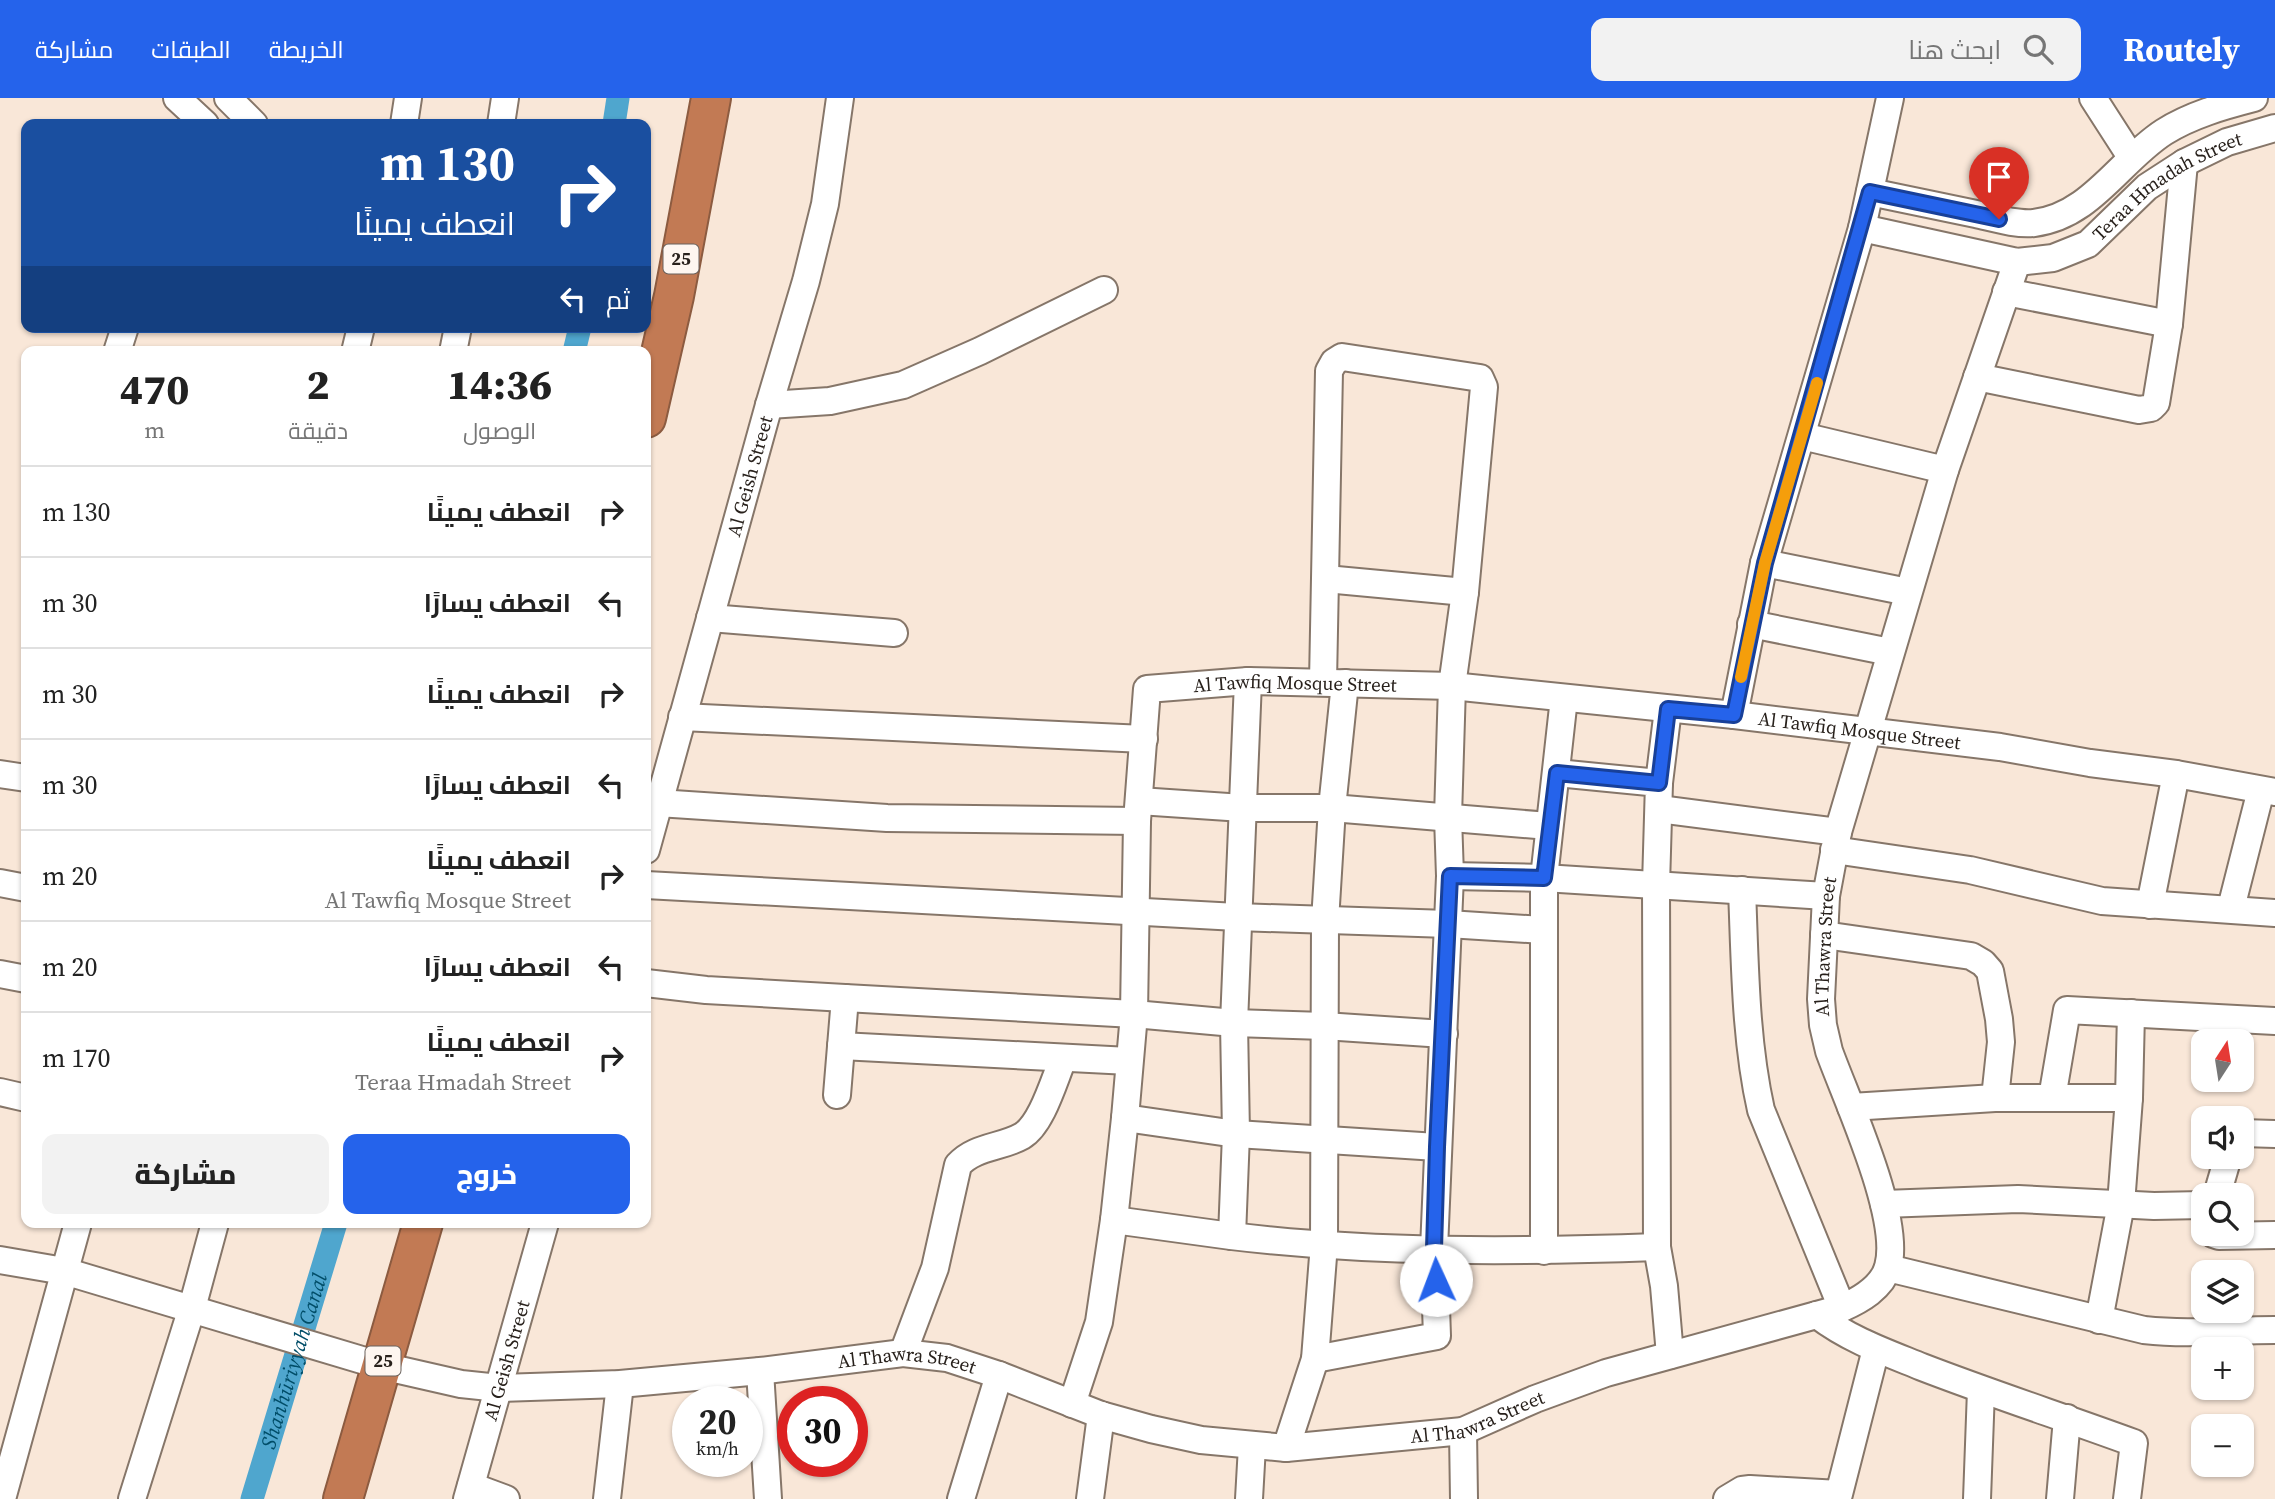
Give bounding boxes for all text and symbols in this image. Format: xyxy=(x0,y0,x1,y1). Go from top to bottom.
search box xyxy=(1591,18,2081,81)
text: Routely xyxy=(2123,27,2240,72)
icon: search xyxy=(2019,30,2057,68)
text: ابحث هنا xyxy=(1908,32,2001,68)
text: مشاركة xyxy=(35,33,113,66)
text: الطبقات xyxy=(151,33,231,66)
text: الخريطة xyxy=(269,33,344,66)
street label: Teraa Hmadah Street xyxy=(2086,125,2246,246)
text: 130 m xyxy=(380,129,515,196)
icon: right xyxy=(539,147,630,238)
pin xyxy=(1969,147,2029,219)
icon: arrive xyxy=(1980,158,2018,196)
text: انعطف يمينًا xyxy=(354,202,515,246)
road number: 25 xyxy=(664,244,698,274)
icon: left xyxy=(554,280,592,318)
text: ثم xyxy=(606,282,630,318)
text: 2 xyxy=(307,355,330,413)
text: 14:36 xyxy=(447,355,552,413)
text: 470 xyxy=(120,360,189,418)
street label: Al Geish Street xyxy=(720,412,779,539)
text: m xyxy=(144,414,165,446)
text: دقيقة xyxy=(288,415,348,447)
text: الوصول xyxy=(463,415,536,447)
icon: right xyxy=(592,493,630,531)
text: 130 m xyxy=(42,494,111,530)
text: انعطف يمينًا xyxy=(427,494,571,530)
icon: left xyxy=(592,584,630,622)
text: 30 m xyxy=(42,585,98,621)
text: انعطف يسارًا xyxy=(424,585,571,621)
street label: Al Tawfiq Mosque Street xyxy=(1192,668,1398,698)
icon: right xyxy=(592,675,630,713)
text: 30 m xyxy=(42,676,98,712)
text: انعطف يمينًا xyxy=(427,676,571,712)
street label: Al Tawfiq Mosque Street xyxy=(1757,705,1963,755)
icon: left xyxy=(592,766,630,804)
text: 30 m xyxy=(42,767,98,803)
text: انعطف يسارًا xyxy=(424,767,571,803)
text: انعطف يمينًا xyxy=(427,842,571,878)
icon: right xyxy=(592,857,630,895)
text: 20 m xyxy=(42,858,98,894)
street label: Al Thawra Street xyxy=(1808,874,1842,1018)
text: Al Tawfiq Mosque Street xyxy=(325,884,571,916)
icon: left xyxy=(592,948,630,986)
text: 20 m xyxy=(42,949,98,985)
text: انعطف يسارًا xyxy=(424,949,571,985)
text: انعطف يمينًا xyxy=(427,1024,571,1060)
north arrow xyxy=(2191,1029,2254,1092)
map controls xyxy=(2191,1029,2254,1477)
icon: right xyxy=(592,1039,630,1077)
text: 170 m xyxy=(42,1040,111,1076)
text: Teraa Hmadah Street xyxy=(355,1066,571,1098)
button: sound xyxy=(2191,1106,2254,1169)
button: مشاركة xyxy=(42,1134,329,1214)
button: خروج xyxy=(343,1134,630,1214)
button: search xyxy=(2191,1183,2254,1246)
position arrow xyxy=(1399,1243,1473,1317)
button: layers xyxy=(2191,1260,2254,1323)
water label: Shanhūriyyah Canal xyxy=(253,1270,334,1452)
street label: Al Geish Street xyxy=(477,1296,536,1424)
button: + xyxy=(2191,1337,2254,1400)
street label: Al Thawra Street xyxy=(836,1340,980,1380)
road number: 25 xyxy=(366,1346,400,1376)
street label: Al Thawra Street xyxy=(1409,1384,1548,1449)
speed limit sign: 30 xyxy=(777,1386,868,1477)
text: 20 xyxy=(699,1398,736,1446)
button: − xyxy=(2191,1414,2254,1477)
text: km/h xyxy=(696,1436,739,1461)

